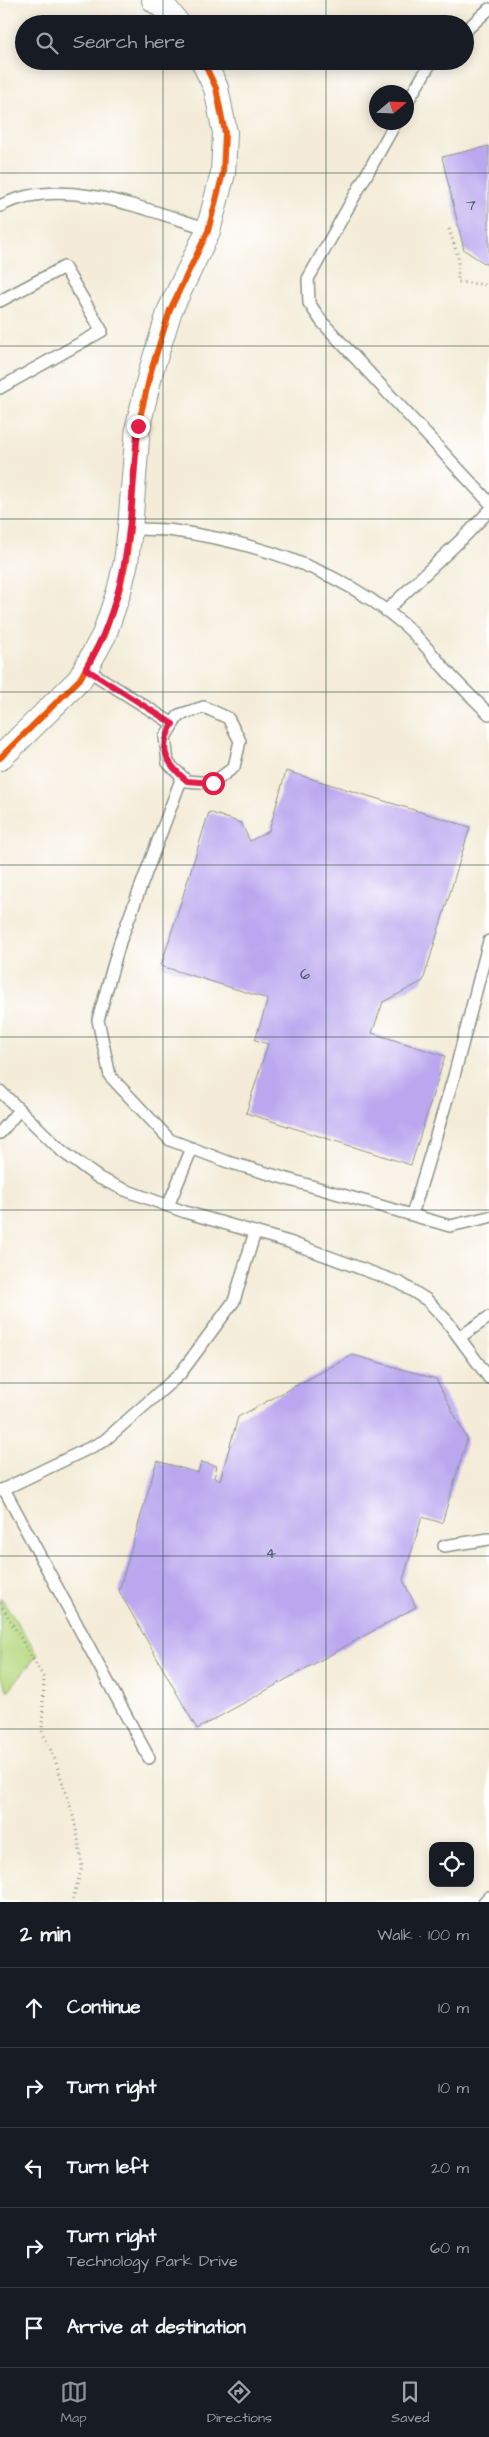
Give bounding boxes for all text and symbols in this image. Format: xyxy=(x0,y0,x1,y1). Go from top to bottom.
search box xyxy=(15,15,474,70)
icon: search xyxy=(33,29,61,57)
text: Search here xyxy=(73,29,185,56)
north arrow xyxy=(369,85,414,130)
house number: 7 xyxy=(466,194,476,216)
route end xyxy=(127,415,150,438)
route start xyxy=(202,772,225,795)
house number: 6 xyxy=(300,963,310,985)
house number: 4 xyxy=(266,1542,277,1564)
map controls xyxy=(429,1842,474,1887)
button: locate xyxy=(429,1842,474,1887)
text: 2 min xyxy=(20,1920,70,1949)
text: Walk · 100 m xyxy=(377,1924,469,1946)
icon: ahead xyxy=(20,1994,48,2022)
text: Continue xyxy=(67,1994,141,2021)
text: 10 m xyxy=(438,1997,469,2019)
icon: right xyxy=(20,2074,48,2102)
text: Turn right xyxy=(67,2074,156,2101)
text: 10 m xyxy=(438,2077,469,2099)
icon: left xyxy=(20,2154,48,2182)
text: Turn left xyxy=(67,2154,148,2181)
text: 20 m xyxy=(431,2157,469,2179)
text: Turn right xyxy=(67,2223,156,2250)
icon: right xyxy=(20,2234,48,2262)
text: 60 m xyxy=(430,2237,469,2259)
text: Technology Park Drive xyxy=(67,2250,238,2272)
icon: arrive xyxy=(20,2314,48,2342)
text: Arrive at destination xyxy=(67,2314,246,2341)
tab: Map xyxy=(60,2378,88,2428)
tab: Directions xyxy=(207,2378,272,2428)
tab: Saved xyxy=(391,2378,429,2428)

